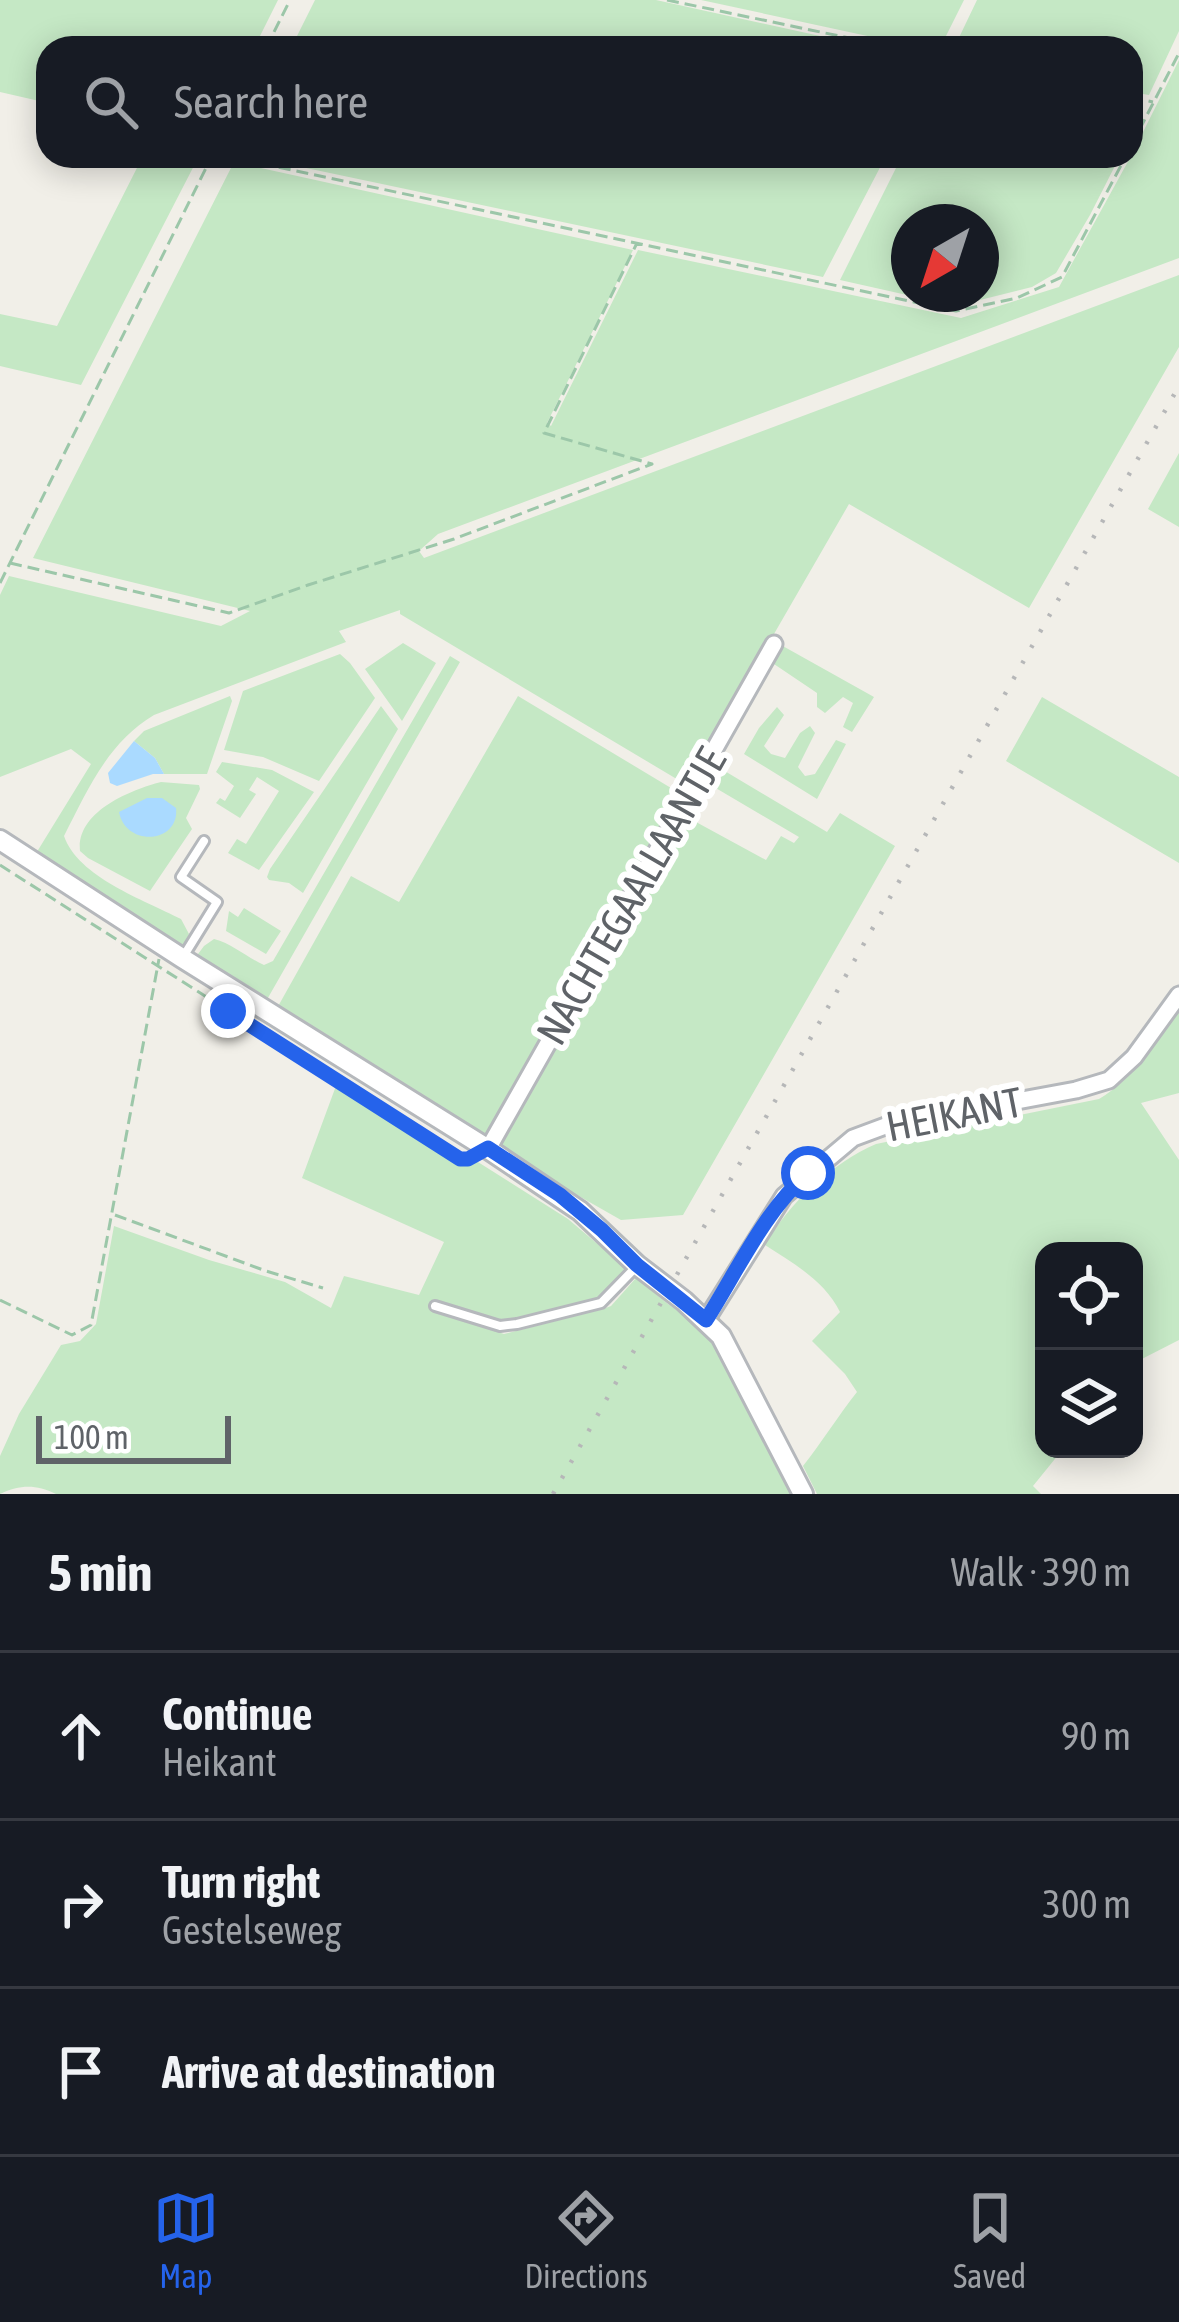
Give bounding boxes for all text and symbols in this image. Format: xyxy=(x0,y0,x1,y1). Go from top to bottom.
search box xyxy=(36,36,1143,168)
icon: search xyxy=(78,69,144,135)
text: Search here xyxy=(174,76,368,128)
north arrow xyxy=(891,204,999,312)
street label: NACHTEGAALLAANTJE xyxy=(527,739,735,1053)
route end xyxy=(201,984,255,1038)
street label: HEIKANT xyxy=(882,1077,1026,1151)
route start xyxy=(781,1146,835,1200)
map controls xyxy=(1035,1242,1143,1458)
button: locate xyxy=(1035,1242,1143,1350)
button: layers xyxy=(1035,1350,1143,1458)
scale bar xyxy=(36,1410,231,1463)
text: 100 m xyxy=(54,1418,129,1456)
text: 5 min xyxy=(48,1543,152,1602)
text: Walk · 390 m xyxy=(951,1550,1131,1594)
text: Continue xyxy=(162,1688,313,1740)
icon: ahead xyxy=(48,1703,114,1769)
text: 90 m xyxy=(1061,1714,1131,1758)
text: Heikant xyxy=(162,1740,277,1784)
text: Turn right xyxy=(162,1856,320,1908)
icon: right xyxy=(48,1871,114,1937)
text: 300 m xyxy=(1043,1882,1131,1926)
text: Gestelseweg xyxy=(162,1908,341,1952)
icon: arrive xyxy=(48,2039,114,2105)
text: Arrive at destination xyxy=(162,2046,496,2098)
tab: Map xyxy=(153,2185,219,2295)
tab: Directions xyxy=(524,2185,648,2295)
tab: Saved xyxy=(953,2185,1026,2295)

